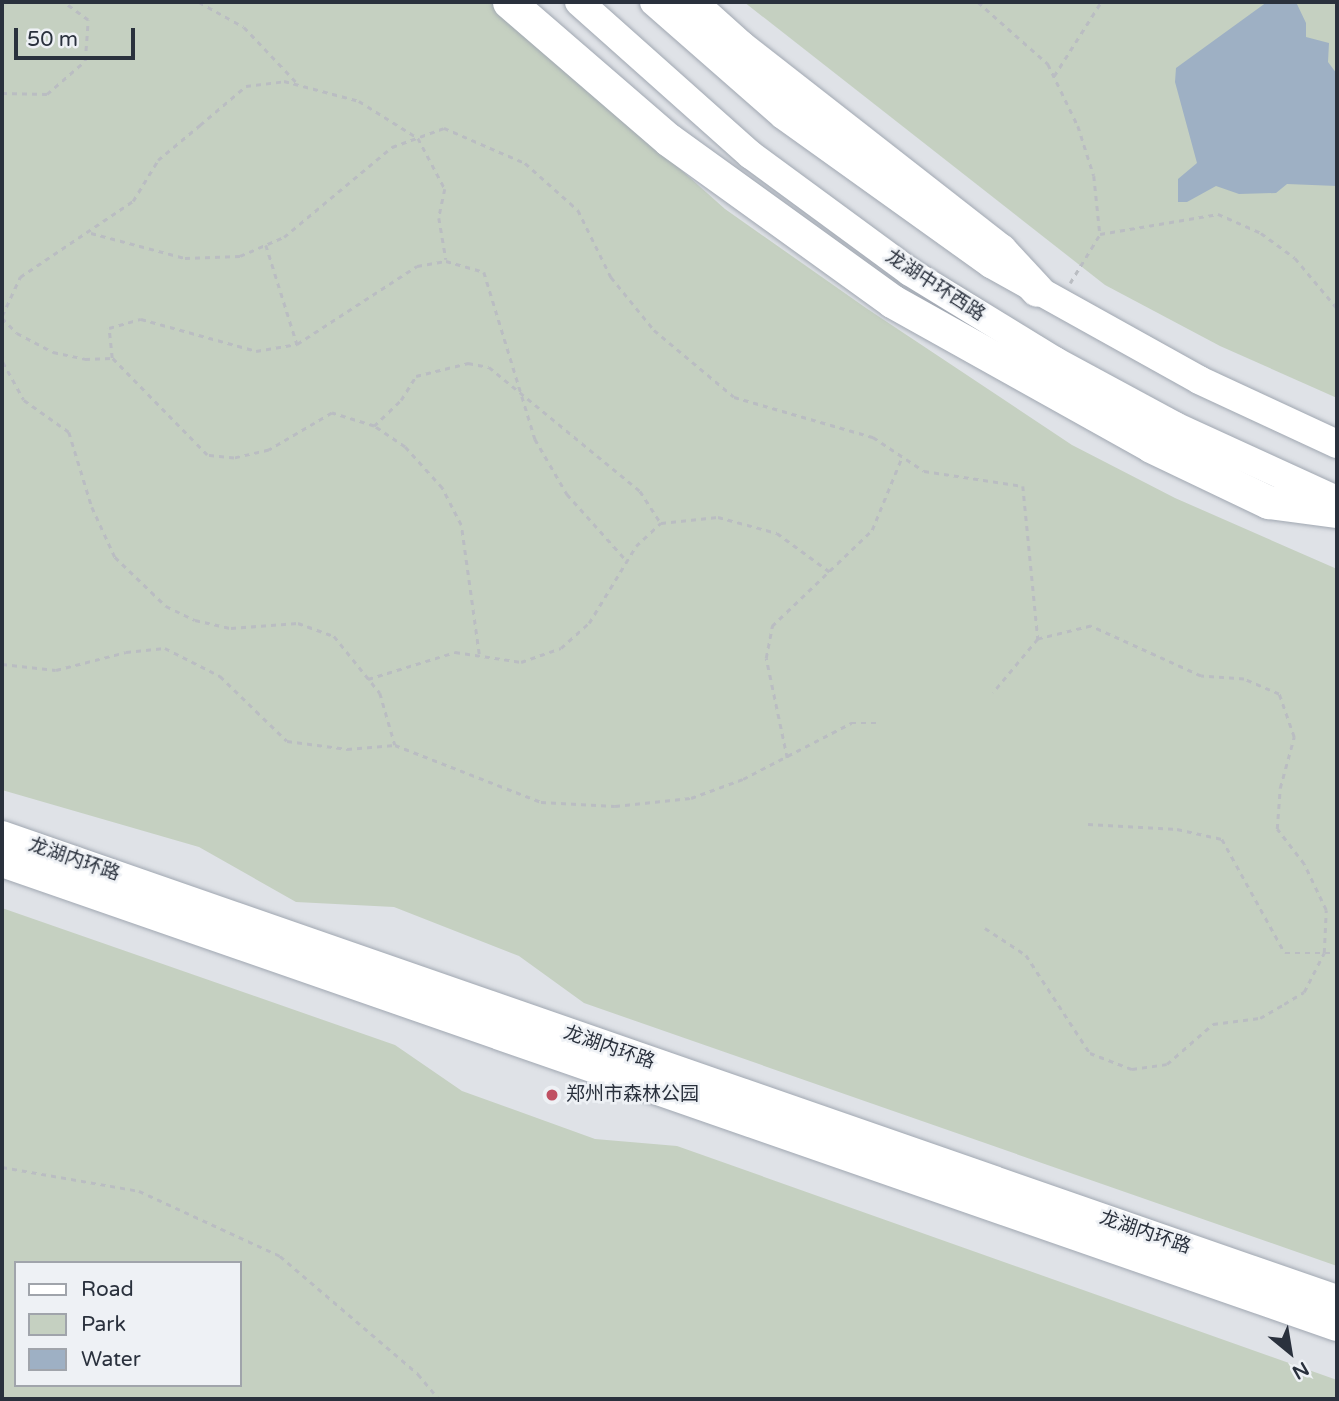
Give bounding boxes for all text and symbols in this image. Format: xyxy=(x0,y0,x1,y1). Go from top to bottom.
scale bar xyxy=(18,14,138,58)
text: 50 m xyxy=(27,27,78,52)
street label: 龙湖中环西路 xyxy=(881,245,989,327)
street label: 龙湖内环路 xyxy=(25,834,123,886)
street label: 龙湖内环路 xyxy=(560,1022,658,1074)
place label: 郑州市森林公园 xyxy=(566,1084,699,1106)
marker: 郑州市森林公园 xyxy=(544,1087,560,1103)
street label: 龙湖内环路 xyxy=(1096,1207,1194,1259)
legend xyxy=(14,1261,242,1387)
text: Road xyxy=(81,1277,134,1302)
text: Park xyxy=(81,1312,126,1337)
north arrow xyxy=(1255,1317,1325,1387)
text: Water xyxy=(81,1347,141,1372)
text: N xyxy=(1288,1357,1313,1384)

